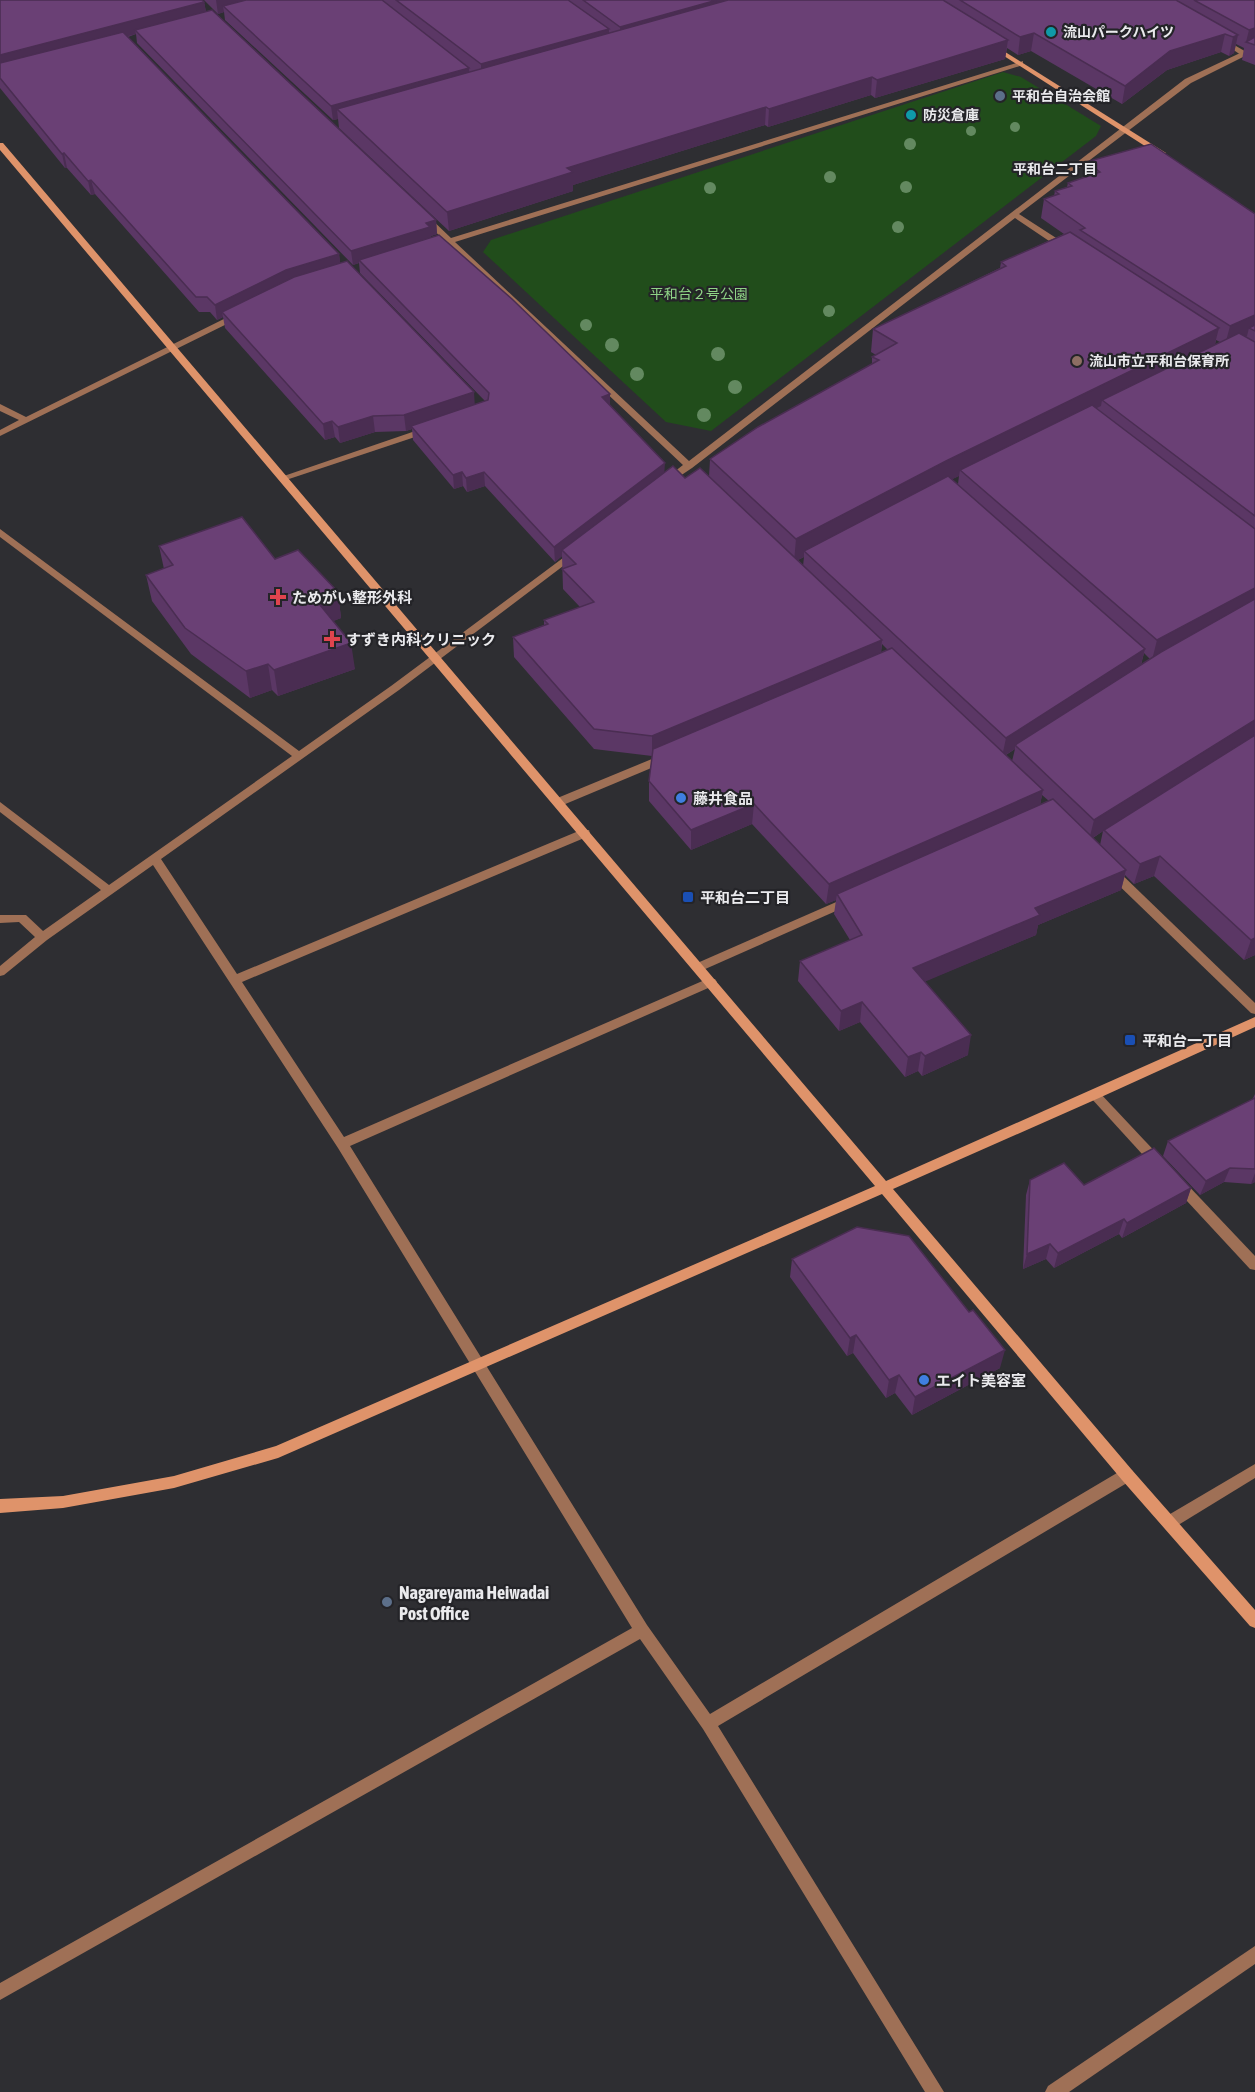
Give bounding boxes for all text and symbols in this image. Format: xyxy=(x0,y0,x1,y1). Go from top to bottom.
place label: 流山パークハイツ xyxy=(1063,24,1174,40)
marker: 流山パークハイツ xyxy=(1044,25,1058,39)
place label: 平和台自治会館 xyxy=(1012,88,1110,104)
marker: 平和台自治会館 xyxy=(993,89,1007,103)
place label: 防災倉庫 xyxy=(923,107,979,123)
marker: 防災倉庫 xyxy=(904,108,918,122)
district label: 平和台二丁目 xyxy=(1013,161,1097,177)
park label: 平和台２号公園 xyxy=(650,286,748,302)
place label: 流山市立平和台保育所 xyxy=(1089,353,1229,369)
marker: 流山市立平和台保育所 xyxy=(1070,354,1084,368)
marker: ためがい整形外科 xyxy=(269,588,287,606)
place label: ためがい整形外科 xyxy=(292,589,412,606)
marker: すずき内科クリニック xyxy=(323,630,341,648)
place label: すずき内科クリニック xyxy=(346,631,496,648)
place label: 藤井食品 xyxy=(693,790,753,807)
marker: 藤井食品 xyxy=(674,791,688,805)
place label: 平和台二丁目 xyxy=(700,889,790,906)
marker: 平和台二丁目 xyxy=(681,890,695,904)
place label: 平和台一丁目 xyxy=(1142,1032,1232,1049)
marker: 平和台一丁目 xyxy=(1123,1033,1137,1047)
place label: エイト美容室 xyxy=(936,1372,1026,1389)
marker: エイト美容室 xyxy=(917,1373,931,1387)
place label: Nagareyama Heiwadai Post Office xyxy=(399,1582,549,1624)
marker: Nagareyama Heiwadai Post Office xyxy=(380,1595,394,1609)

